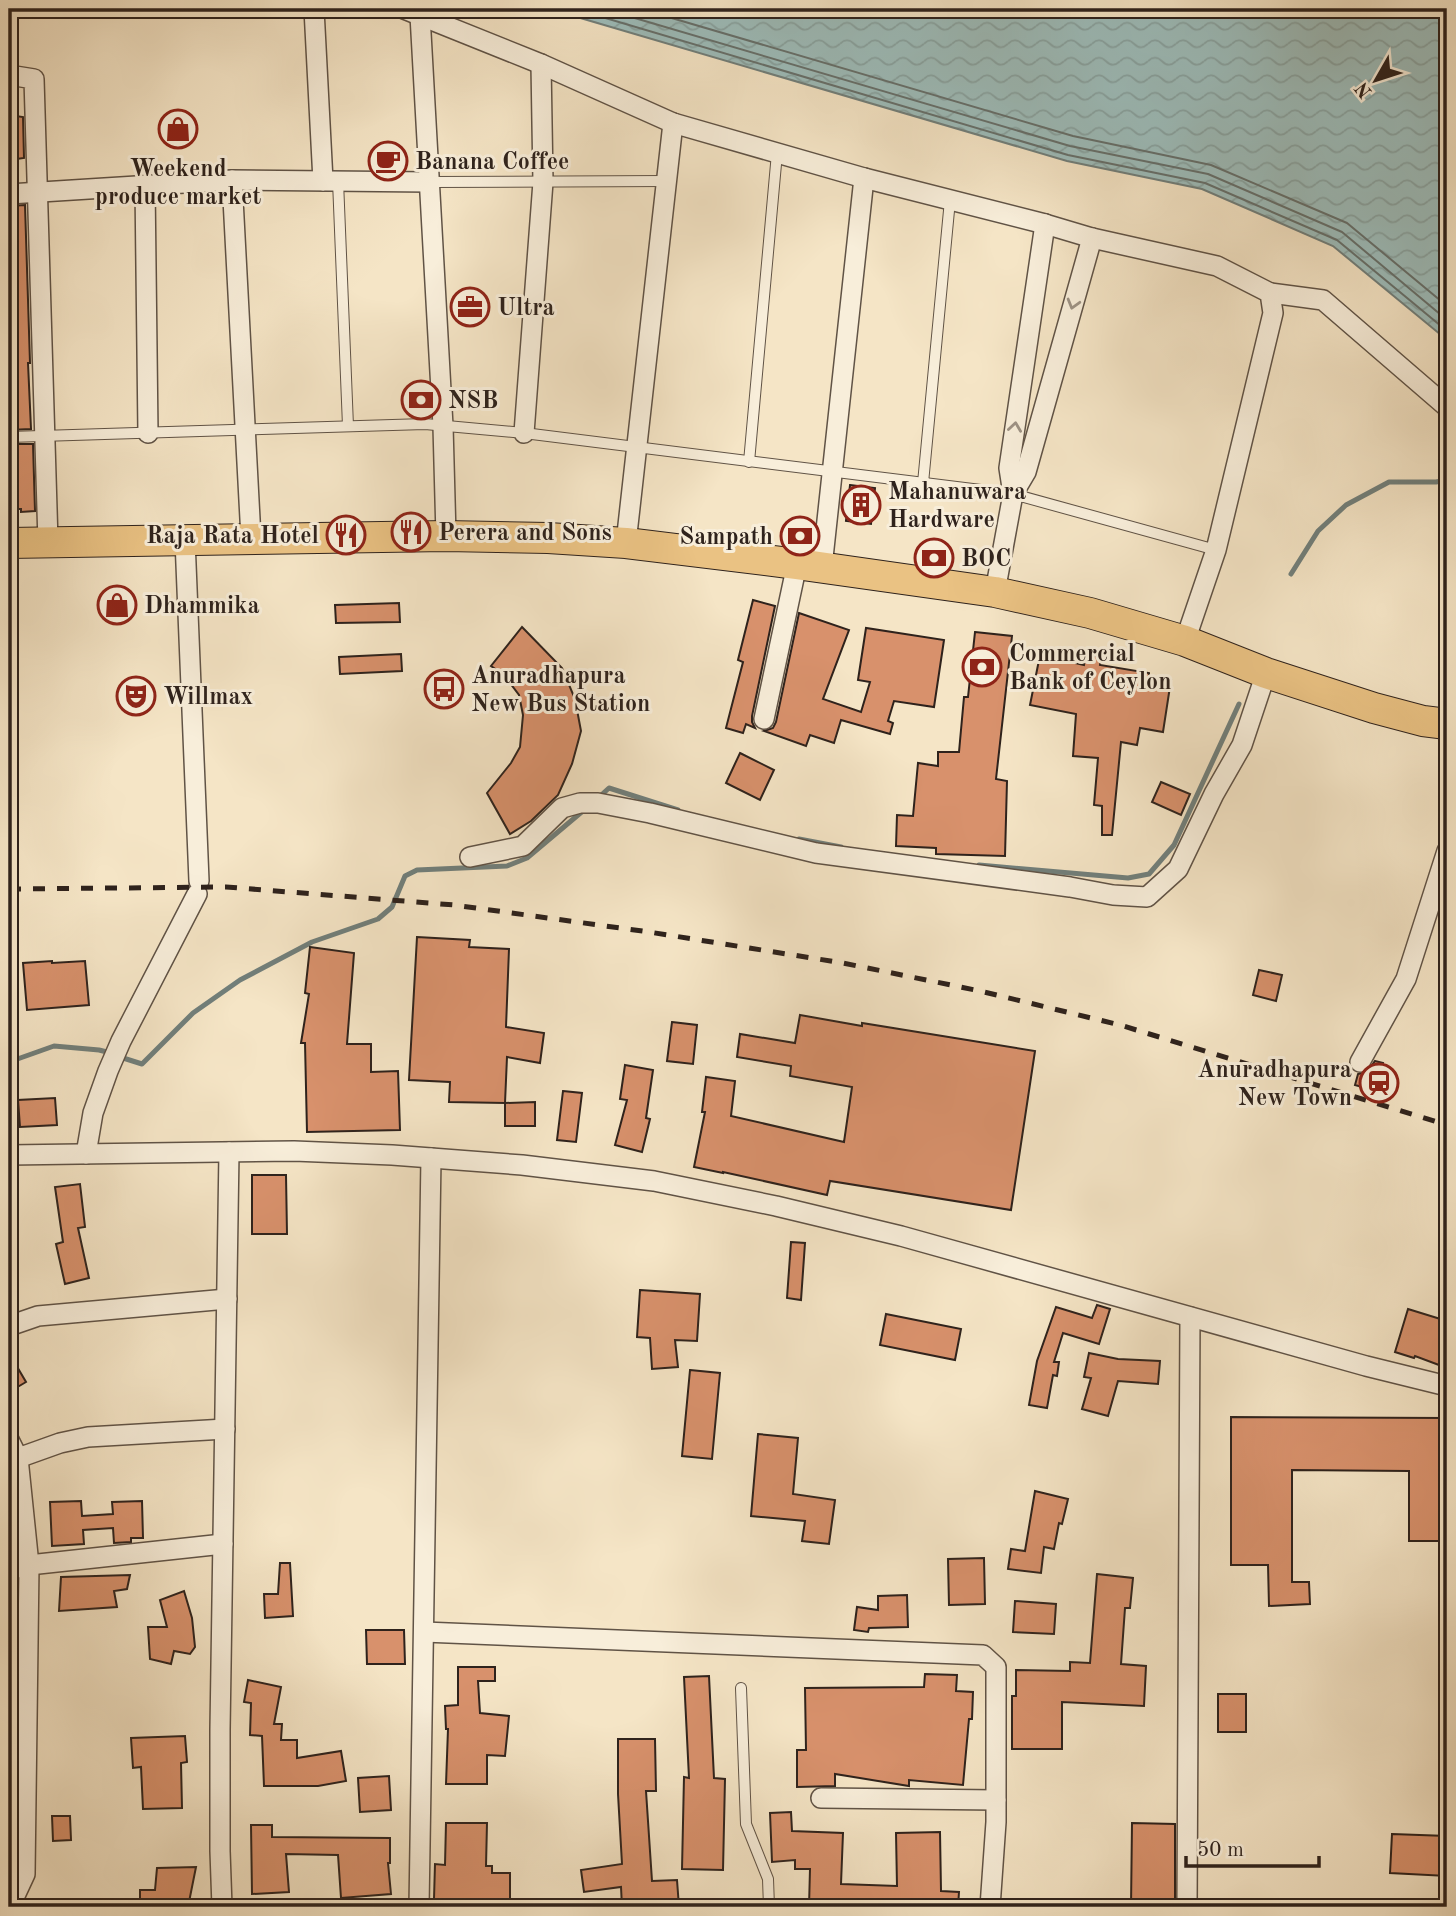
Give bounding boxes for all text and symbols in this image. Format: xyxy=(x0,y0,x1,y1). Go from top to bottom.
north arrow xyxy=(1340,46,1410,116)
text: N xyxy=(1352,77,1377,101)
shop icon: Weekend produce market xyxy=(157,108,199,150)
cafe icon: Banana Coffee xyxy=(367,140,409,182)
place label: Banana Coffee xyxy=(415,151,569,175)
place label: Weekend produce market xyxy=(95,158,261,210)
office icon: Ultra xyxy=(449,286,491,328)
place label: Ultra xyxy=(497,297,555,321)
one-way arrow xyxy=(1067,298,1082,310)
bank icon: NSB xyxy=(400,379,442,421)
place label: NSB xyxy=(448,390,498,414)
one-way arrow xyxy=(1007,421,1022,433)
place label: Mahanuwara Hardware xyxy=(888,481,1026,533)
building icon: Mahanuwara Hardware xyxy=(840,484,882,526)
restaurant icon: Perera and Sons xyxy=(390,511,432,553)
restaurant icon: Raja Rata Hotel xyxy=(325,514,367,556)
bank icon: Sampath xyxy=(779,515,821,557)
place label: Perera and Sons xyxy=(438,522,612,546)
place label: Raja Rata Hotel xyxy=(146,525,319,549)
place label: Sampath xyxy=(679,526,773,550)
bank icon: BOC xyxy=(913,537,955,579)
place label: BOC xyxy=(961,548,1011,572)
shop icon: Dhammika xyxy=(96,584,138,626)
place label: Dhammika xyxy=(144,595,260,619)
place label: Commercial Bank of Ceylon xyxy=(1009,643,1172,695)
bank icon: Commercial Bank of Ceylon xyxy=(961,646,1003,688)
place label: Anuradhapura New Bus Station xyxy=(471,665,650,717)
bus stop icon: Anuradhapura New Bus Station xyxy=(423,668,465,710)
theatre icon: Willmax xyxy=(115,675,157,717)
place label: Willmax xyxy=(163,686,253,710)
place label: Anuradhapura New Town xyxy=(1197,1059,1352,1111)
station icon: Anuradhapura New Town xyxy=(1358,1062,1400,1104)
scale bar xyxy=(1186,1825,1320,1869)
text: 50 m xyxy=(1197,1840,1244,1861)

